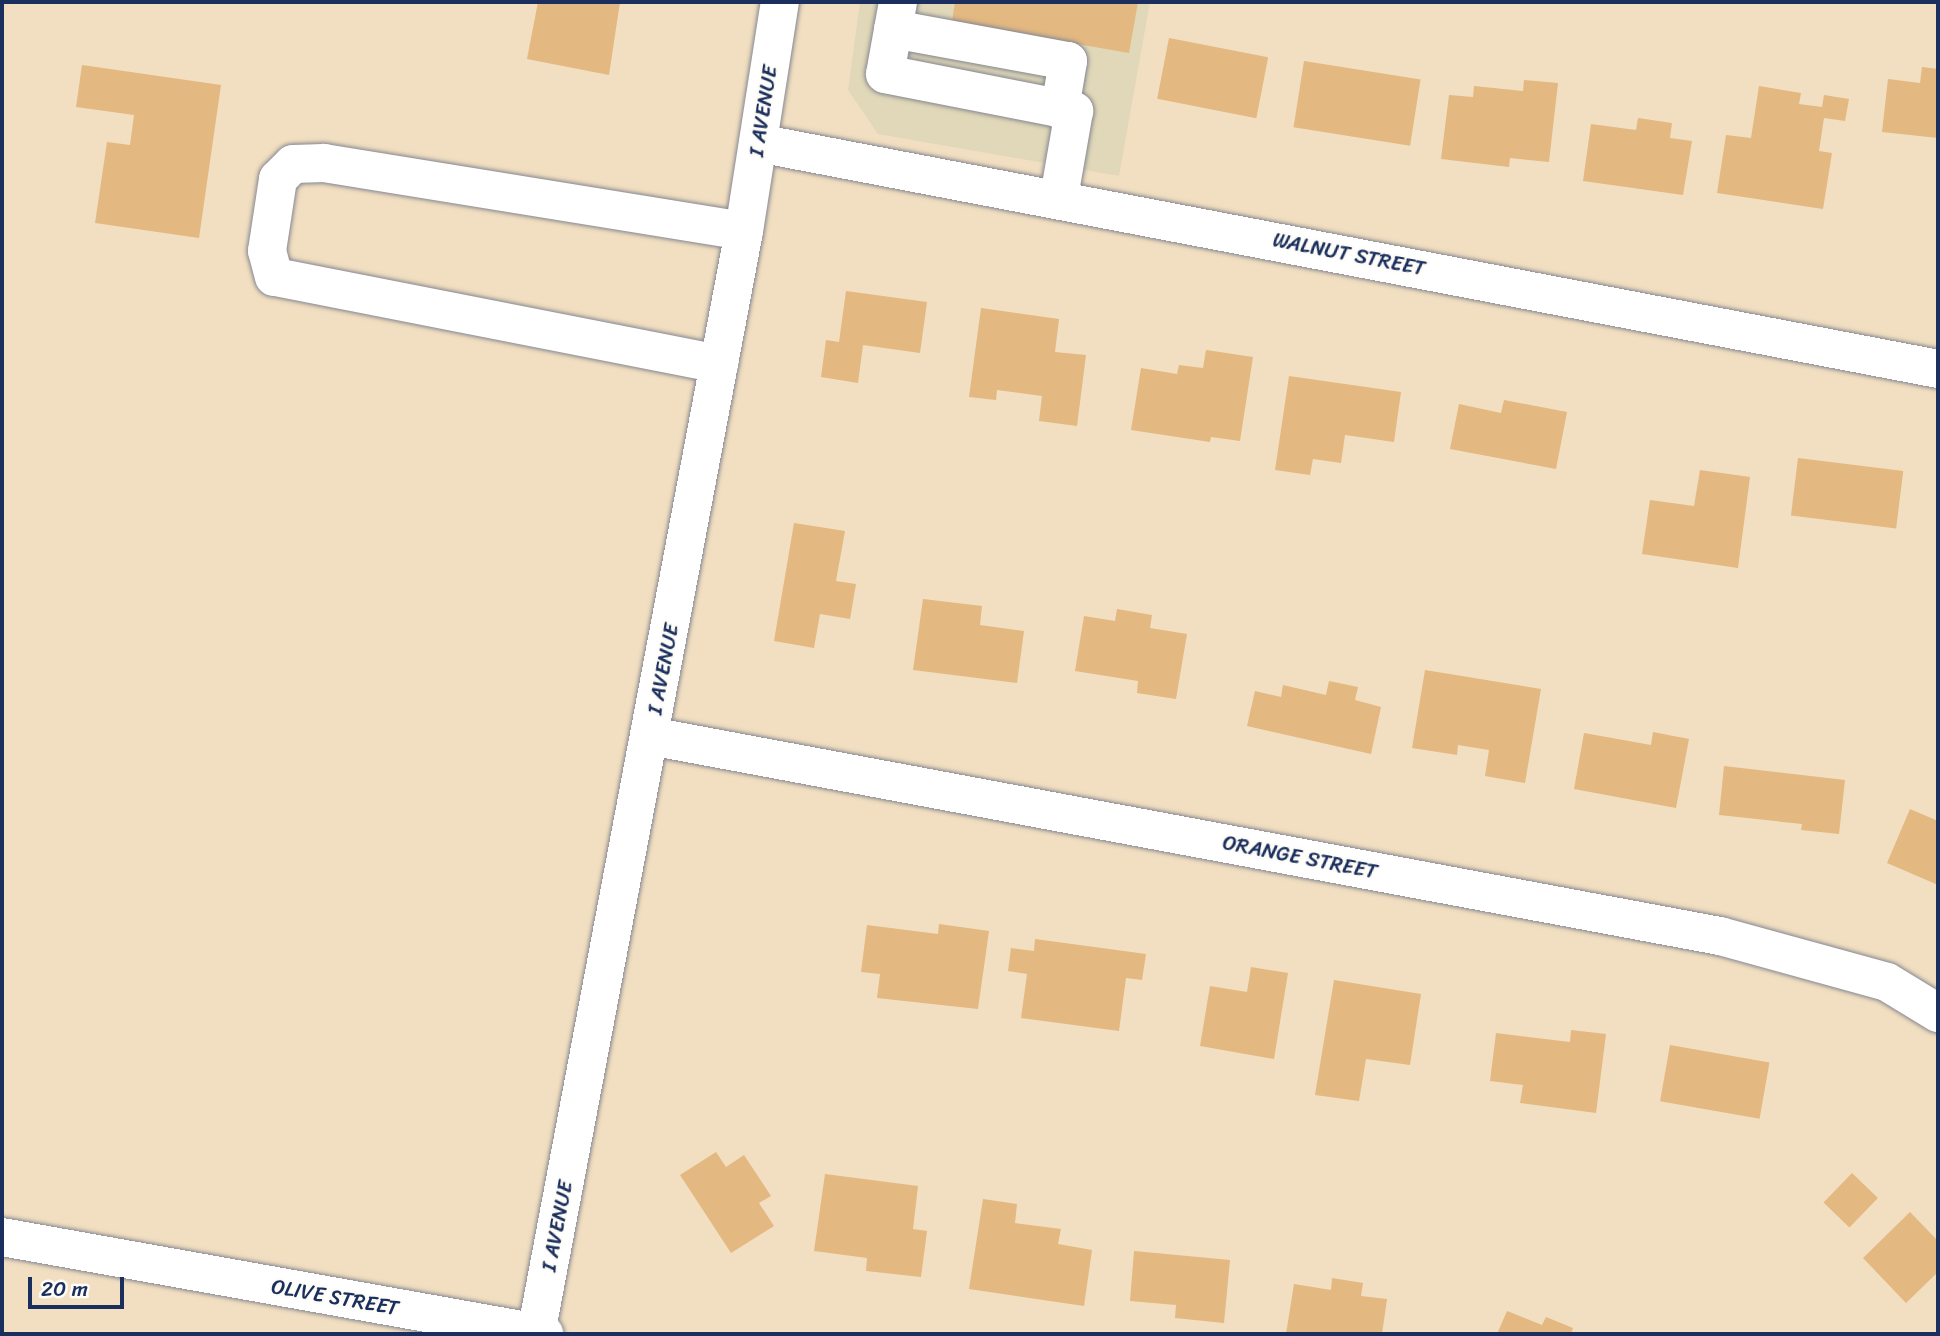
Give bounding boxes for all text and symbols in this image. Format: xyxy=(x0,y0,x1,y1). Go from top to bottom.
street label: I AVENUE xyxy=(743,64,783,158)
street label: WALNUT STREET xyxy=(1270,227,1428,281)
street label: I AVENUE xyxy=(642,622,684,716)
street label: ORANGE STREET xyxy=(1221,830,1379,884)
street label: I AVENUE xyxy=(536,1179,578,1273)
scale bar xyxy=(32,1262,128,1306)
text: 20 m xyxy=(41,1270,88,1308)
street label: OLIVE STREET xyxy=(268,1273,402,1321)

